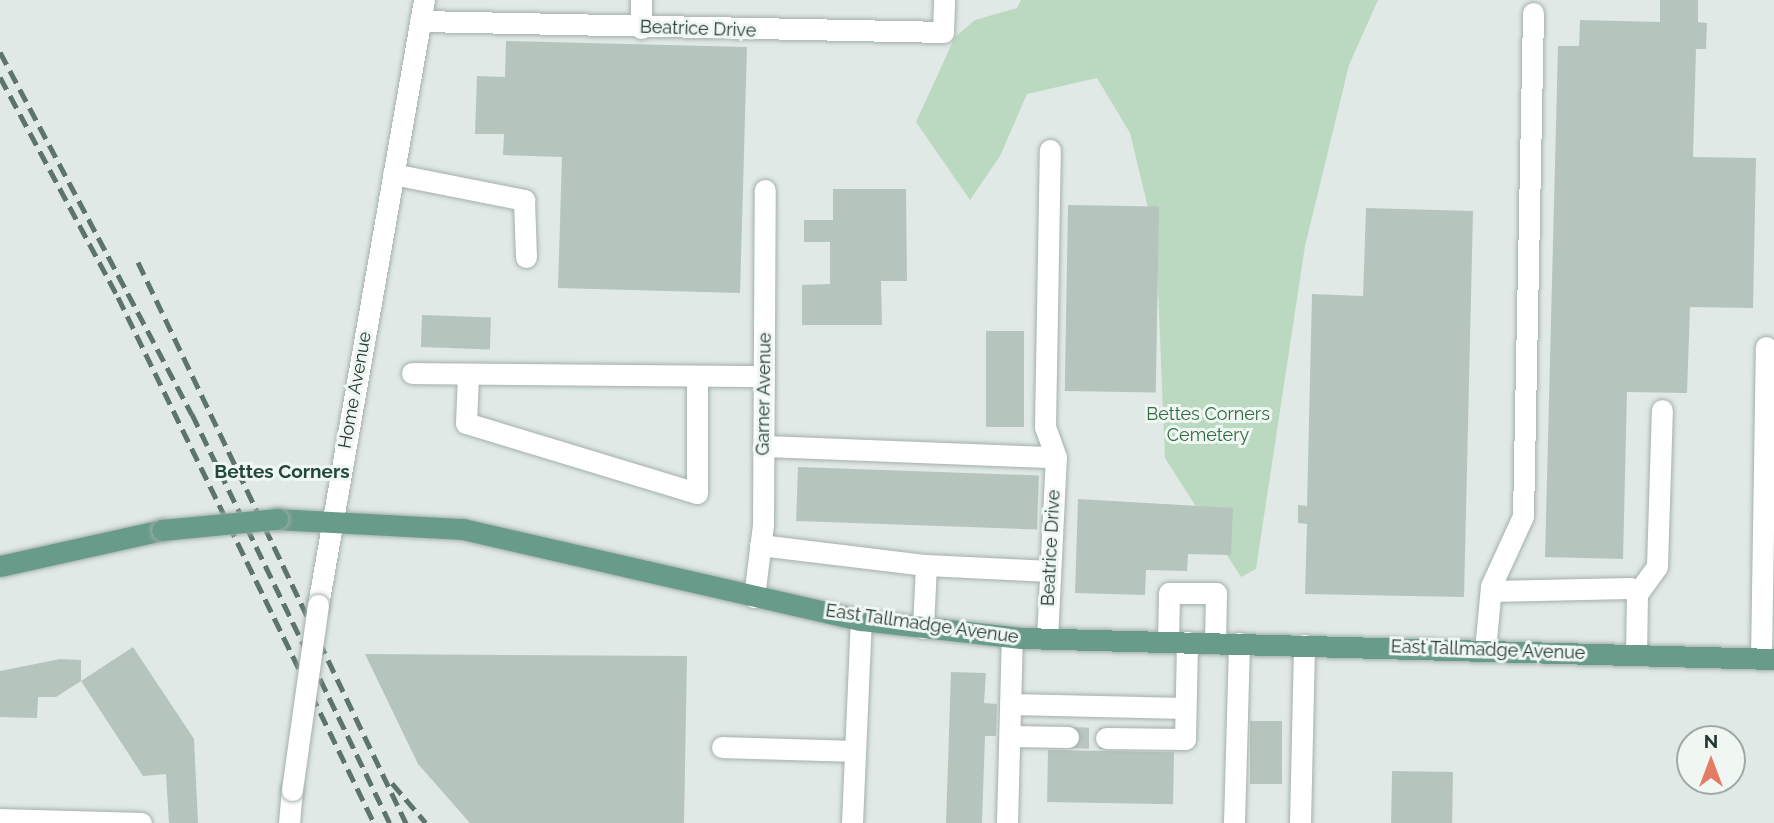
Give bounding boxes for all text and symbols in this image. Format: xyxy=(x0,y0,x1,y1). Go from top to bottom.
street label: Beatrice Drive xyxy=(639,16,757,42)
street label: Home Avenue xyxy=(334,330,376,450)
street label: Garner Avenue xyxy=(752,332,776,456)
park label: Bettes Corners Cemetery xyxy=(1146,404,1270,446)
district label: Bettes Corners xyxy=(214,461,350,483)
street label: Beatrice Drive xyxy=(1037,489,1065,607)
street label: East Tallmadge Avenue xyxy=(824,600,1020,648)
street label: East Tallmadge Avenue xyxy=(1390,636,1586,664)
north arrow xyxy=(1676,725,1746,795)
text: N xyxy=(1704,730,1718,752)

